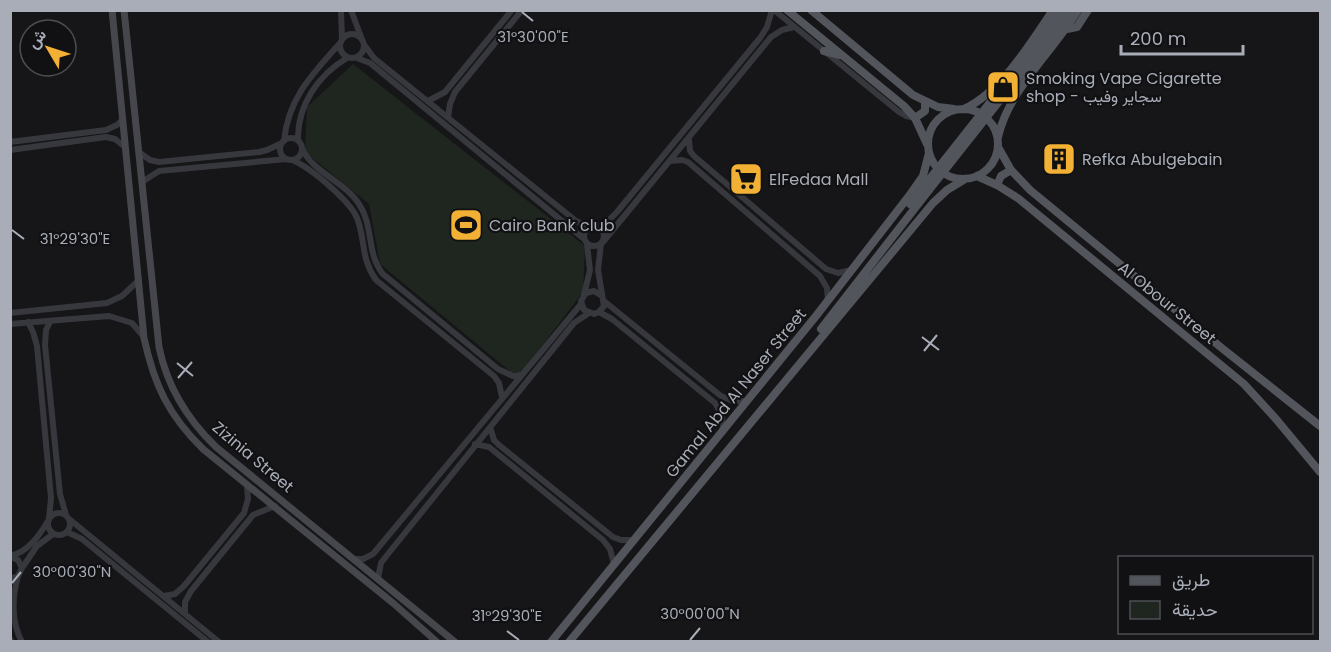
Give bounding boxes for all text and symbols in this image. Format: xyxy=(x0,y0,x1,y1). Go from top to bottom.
north arrow xyxy=(18,18,78,78)
scale bar xyxy=(1121,18,1242,56)
text: ش xyxy=(22,24,52,54)
text: 31°30'00"E xyxy=(497,26,569,47)
text: 200 m xyxy=(1130,26,1186,51)
place label: Smoking Vape Cigarette shop - سجاير وفيب xyxy=(1026,67,1222,108)
shop icon: Smoking Vape Cigarette shop - سجاير وفيب xyxy=(985,69,1021,105)
building icon: Refka Abulgebain xyxy=(1041,141,1077,177)
place label: Refka Abulgebain xyxy=(1082,148,1223,171)
supermarket icon: ElFedaa Mall xyxy=(728,161,764,197)
place label: ElFedaa Mall xyxy=(769,168,868,191)
sports icon: Cairo Bank club xyxy=(448,207,484,243)
place label: Cairo Bank club xyxy=(489,214,615,237)
text: 31°29'30"E xyxy=(40,228,110,249)
street label: Al Obour Street xyxy=(1113,256,1221,350)
street label: Gamal Abd Al Naser Street xyxy=(660,303,812,483)
street label: Zizinia Street xyxy=(207,416,299,498)
legend xyxy=(1118,556,1313,634)
text: 30°00'30"N xyxy=(33,561,111,582)
text: طريق xyxy=(1172,567,1210,592)
text: حديقة xyxy=(1172,597,1218,622)
text: 30°00'00"N xyxy=(660,603,740,624)
text: 31°29'30"E xyxy=(472,605,542,626)

